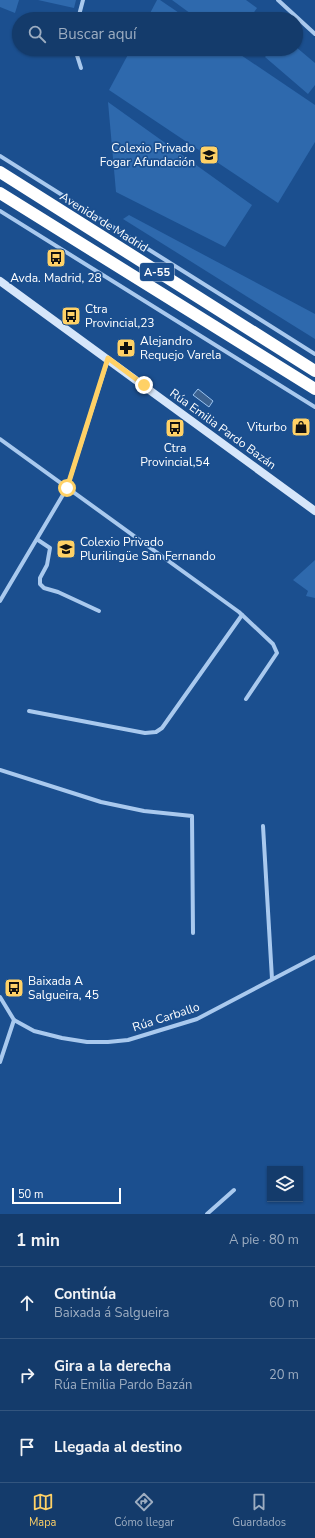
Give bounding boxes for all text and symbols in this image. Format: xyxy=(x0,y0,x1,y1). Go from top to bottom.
search box xyxy=(12,12,303,56)
icon: search xyxy=(26,23,48,45)
text: Buscar aquí xyxy=(58,24,136,44)
place label: Colexio Privado Fogar Afundación xyxy=(100,140,195,170)
school or university icon: Colexio Privado Fogar Afundación xyxy=(198,144,220,166)
street label: Avenida de Madrid xyxy=(57,188,151,256)
bus stop icon: Avda. Madrid, 28 xyxy=(45,247,67,269)
road number: A-55 xyxy=(140,263,174,281)
place label: Avda. Madrid, 28 xyxy=(10,270,102,286)
place label: Ctra Provincial,23 xyxy=(85,301,155,331)
bus stop icon: Ctra Provincial,23 xyxy=(60,305,82,327)
place label: Alejandro Requejo Varela xyxy=(140,333,221,363)
pharmacy icon: Alejandro Requejo Varela xyxy=(115,337,137,359)
route end xyxy=(135,376,153,394)
street label: Rúa Emilia Pardo Bazán xyxy=(167,385,279,473)
shop icon: Viturbo xyxy=(290,416,312,438)
bus stop icon: Ctra Provincial,54 xyxy=(164,417,186,439)
place label: Viturbo xyxy=(246,419,287,435)
place label: Ctra Provincial,54 xyxy=(140,440,210,470)
route start xyxy=(58,479,76,497)
place label: Colexio Privado Plurilingüe San Fernando xyxy=(80,534,216,564)
school or university icon: Colexio Privado Plurilingüe San Fernando xyxy=(55,538,77,560)
place label: Baixada A Salgueira, 45 xyxy=(28,973,99,1003)
bus stop icon: Baixada A Salgueira, 45 xyxy=(3,977,25,999)
street label: Rúa Carballo xyxy=(130,999,202,1035)
map controls xyxy=(267,1166,303,1202)
button: layers xyxy=(267,1166,303,1202)
scale bar xyxy=(12,1186,121,1205)
text: 50 m xyxy=(18,1187,43,1202)
text: 1 min xyxy=(16,1229,60,1252)
text: A pie · 80 m xyxy=(229,1231,299,1249)
text: Continúa xyxy=(54,1284,116,1304)
icon: ahead xyxy=(16,1292,38,1314)
text: 60 m xyxy=(269,1294,299,1312)
text: Baixada á Salgueira xyxy=(54,1304,169,1322)
text: Gira a la derecha xyxy=(54,1356,171,1376)
icon: right xyxy=(16,1364,38,1386)
text: 20 m xyxy=(269,1366,299,1384)
text: Rúa Emilia Pardo Bazán xyxy=(54,1376,192,1394)
icon: arrive xyxy=(16,1436,38,1458)
text: Llegada al destino xyxy=(54,1437,182,1457)
tab: Mapa xyxy=(29,1491,56,1530)
tab: Cómo llegar xyxy=(114,1491,174,1530)
tab: Guardados xyxy=(232,1491,286,1530)

